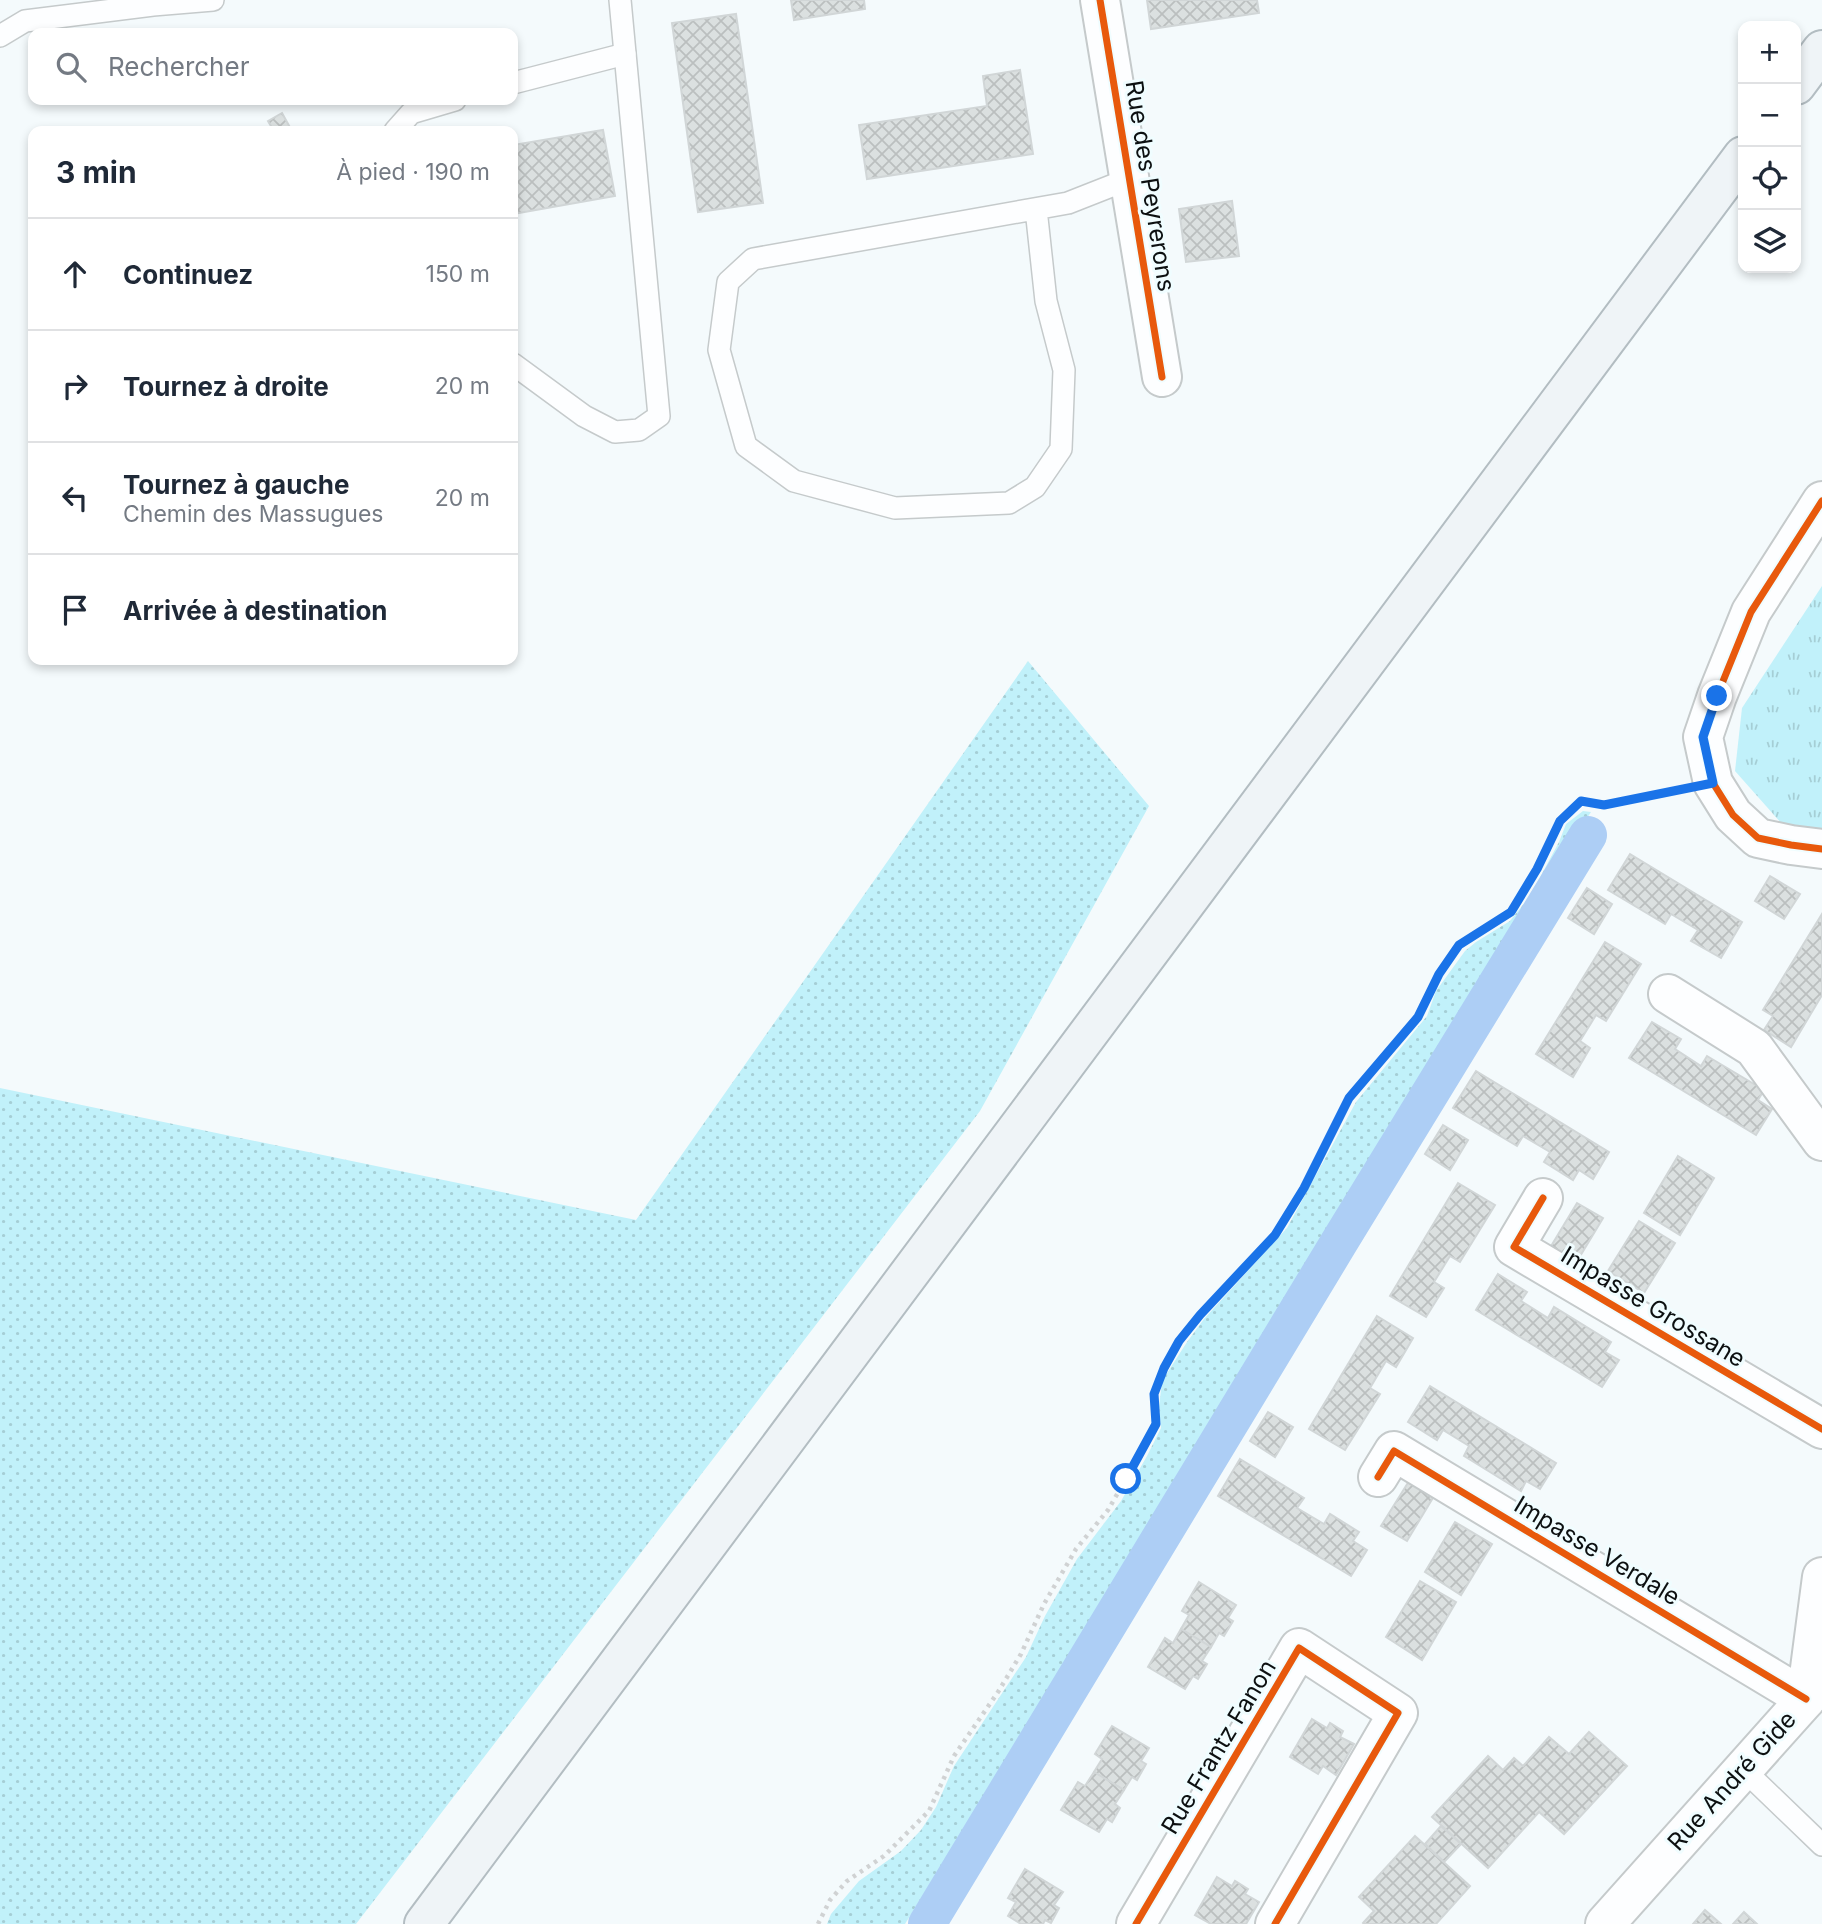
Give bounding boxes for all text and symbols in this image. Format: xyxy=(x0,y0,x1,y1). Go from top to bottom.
map controls xyxy=(1738,21,1801,273)
button: + xyxy=(1738,21,1801,84)
search box xyxy=(28,28,518,105)
icon: search xyxy=(52,48,90,86)
text: Rechercher xyxy=(108,51,249,82)
street label: Rue des Peyrerons xyxy=(1119,78,1181,293)
button: − xyxy=(1738,84,1801,147)
button: locate xyxy=(1738,147,1801,210)
text: 3 min xyxy=(56,154,137,190)
text: À pied · 190 m xyxy=(336,158,490,186)
button: layers xyxy=(1738,210,1801,273)
icon: ahead xyxy=(56,255,94,293)
text: Continuez xyxy=(123,259,253,290)
text: 150 m xyxy=(426,260,490,288)
icon: right xyxy=(56,367,94,405)
text: Tournez à droite xyxy=(123,371,329,402)
text: 20 m xyxy=(435,372,490,400)
text: Tournez à gauche xyxy=(123,469,349,500)
icon: left xyxy=(56,479,94,517)
text: 20 m xyxy=(435,484,490,512)
text: Chemin des Massugues xyxy=(123,500,384,528)
icon: arrive xyxy=(56,591,94,629)
text: Arrivée à destination xyxy=(123,595,388,626)
route end xyxy=(1701,680,1732,711)
street label: Impasse Grossane xyxy=(1556,1240,1751,1373)
route start xyxy=(1110,1463,1141,1494)
street label: Impasse Verdale xyxy=(1509,1490,1685,1611)
street label: Rue Frantz Fanon xyxy=(1155,1654,1282,1839)
street label: Rue André Gide xyxy=(1661,1705,1802,1856)

